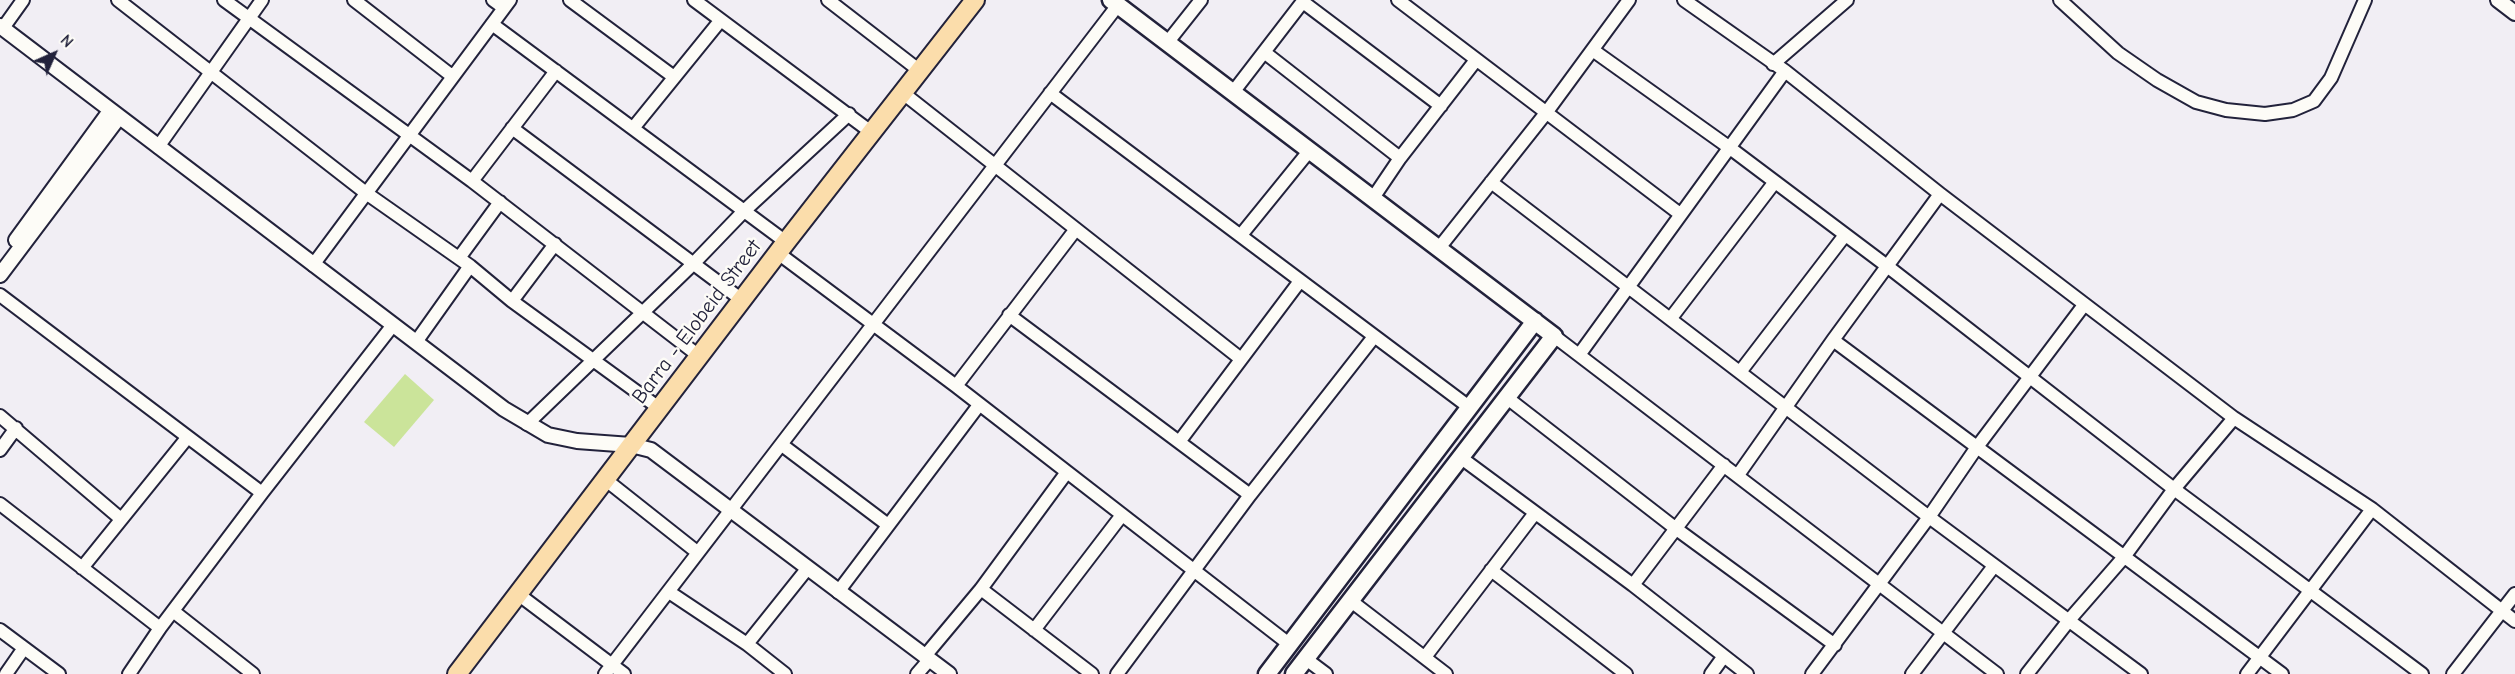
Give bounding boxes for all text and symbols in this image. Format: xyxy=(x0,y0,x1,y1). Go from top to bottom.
north arrow xyxy=(24,24,84,84)
text: N xyxy=(57,31,77,51)
street label: Barra - Elobeid Street xyxy=(627,235,767,409)

